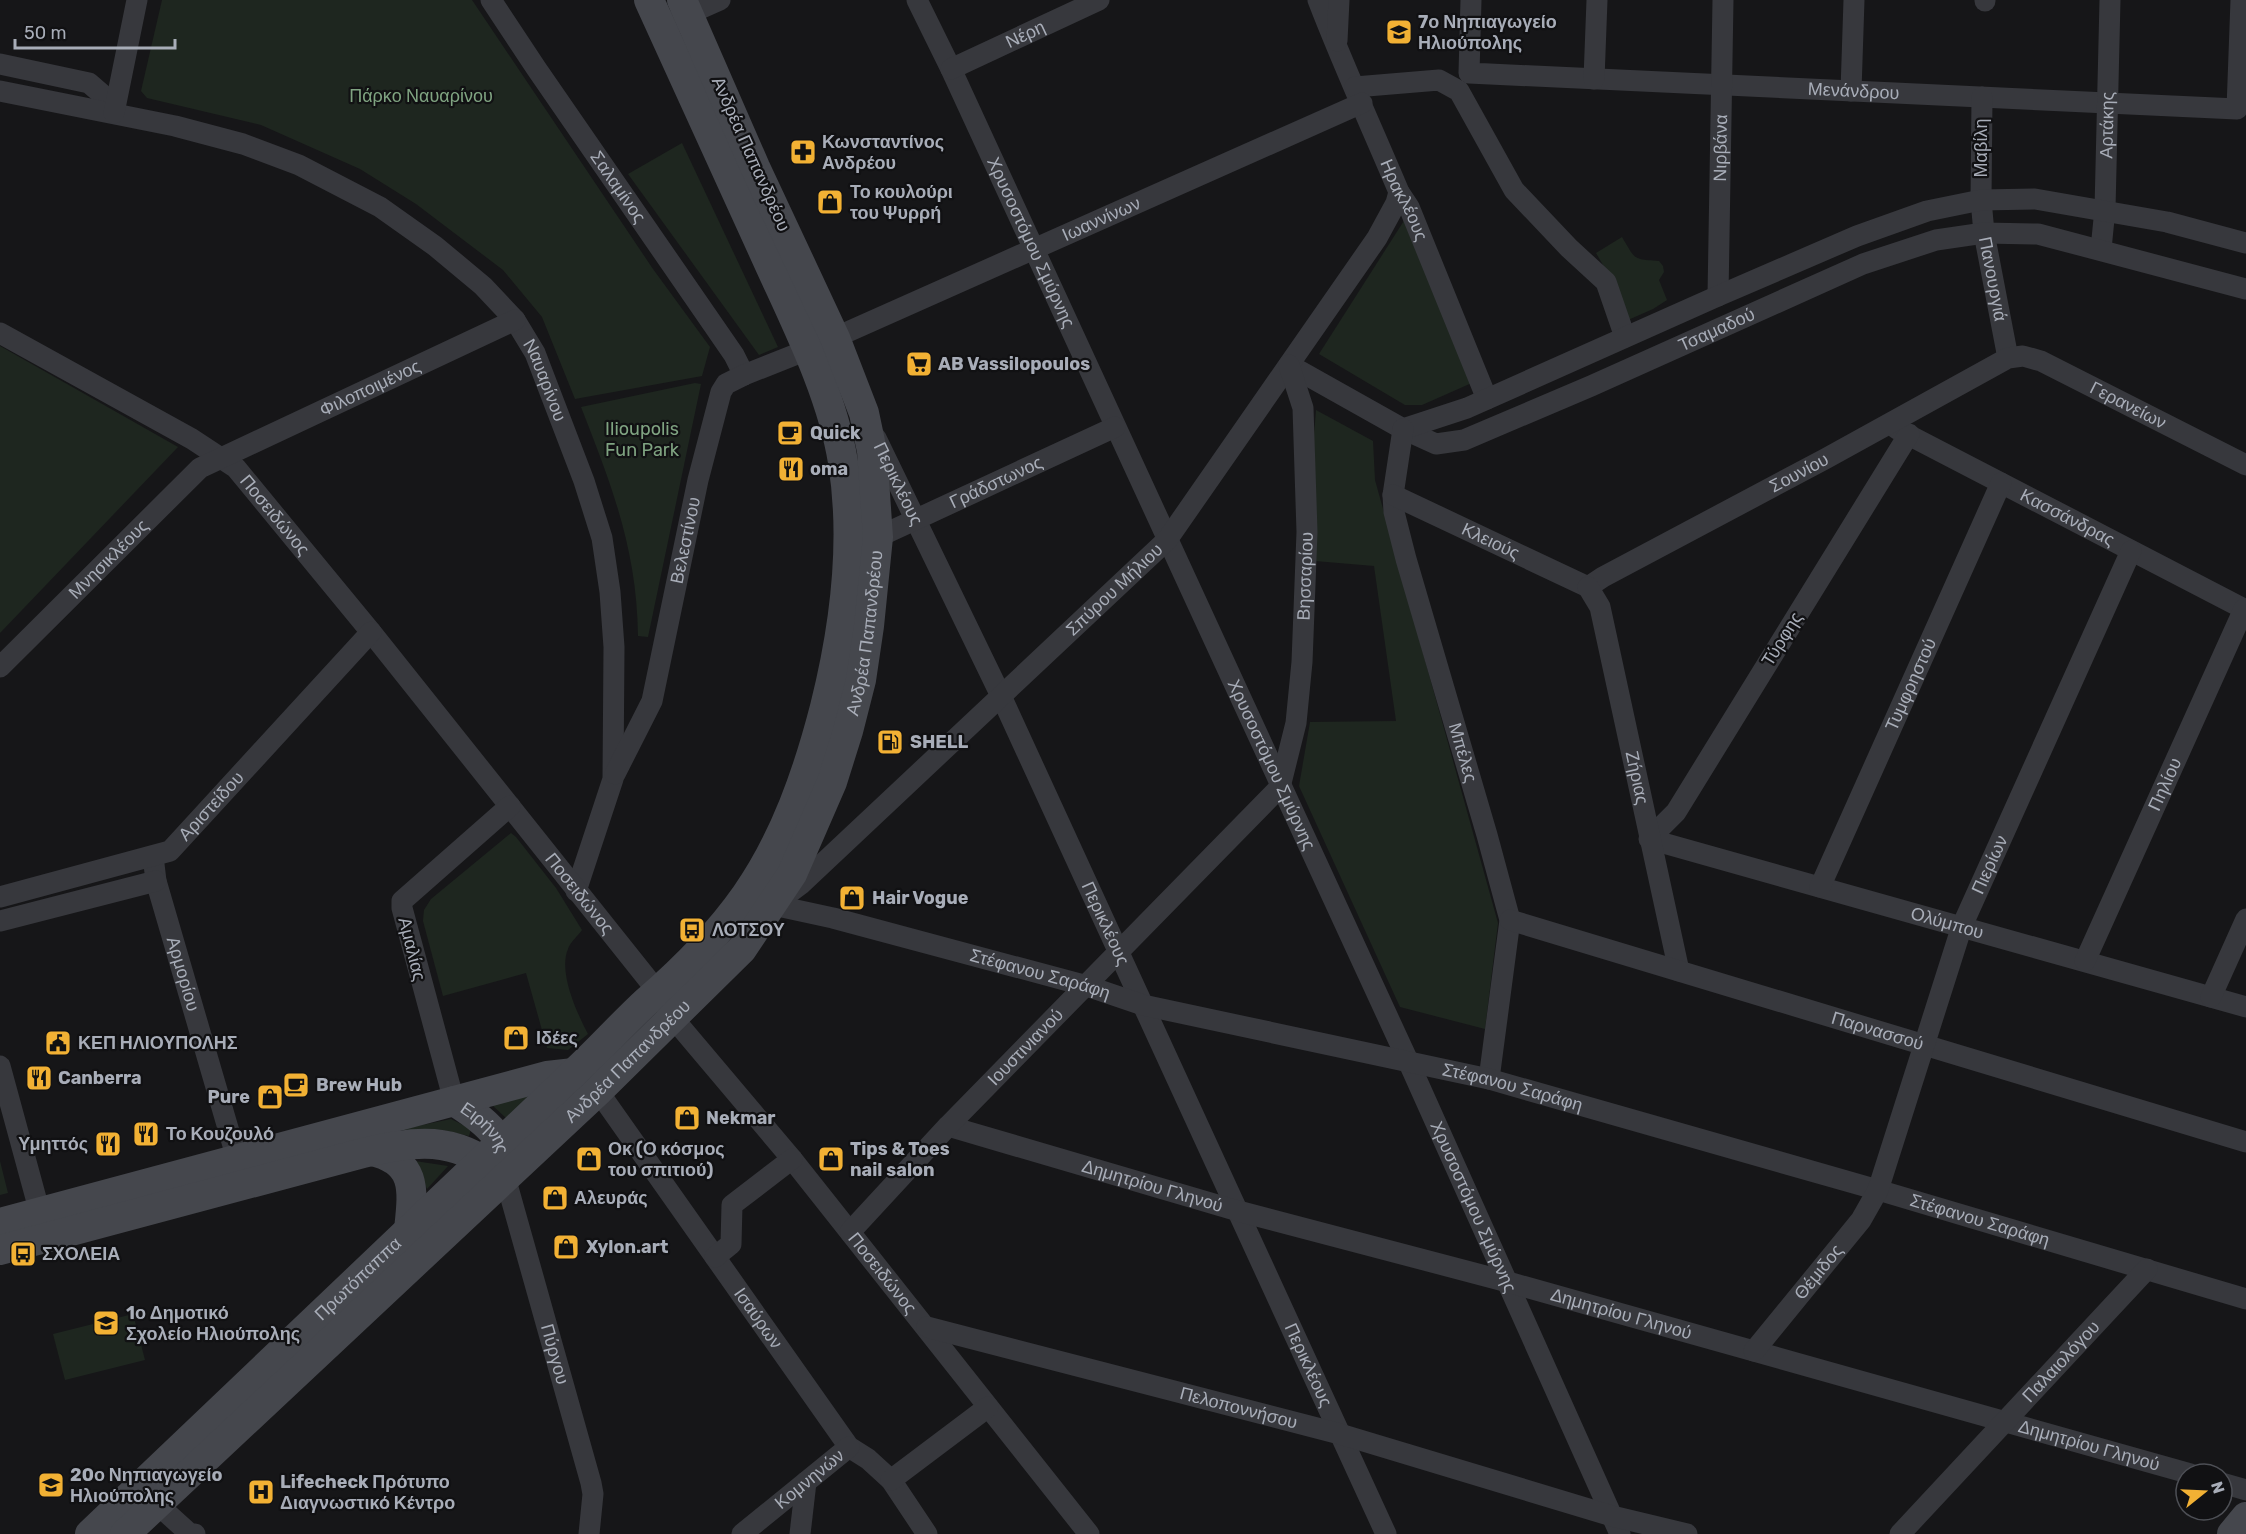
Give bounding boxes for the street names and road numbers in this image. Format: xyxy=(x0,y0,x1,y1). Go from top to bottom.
street label: Νέρη xyxy=(1002,16,1049,53)
street label: Ανδρέα Παπανδρέου xyxy=(707,73,795,235)
street label: Μενάνδρου xyxy=(1807,78,1900,104)
street label: Αρτάκης xyxy=(2095,91,2119,159)
street label: Νιρβάνα xyxy=(1709,114,1732,182)
street label: Μαβίλη xyxy=(1970,119,1992,177)
street label: Σαλαμίνος xyxy=(585,147,651,227)
street label: Χρυσοστόμου Σμύρνης xyxy=(982,154,1080,332)
street label: Ηρακλέους xyxy=(1375,156,1433,244)
street label: Ιωαννίνων xyxy=(1059,192,1144,246)
street label: Πανουργιά xyxy=(1974,235,2012,323)
street label: Τσαμαδού xyxy=(1675,303,1758,356)
street label: Ναυαρίνου xyxy=(518,335,571,424)
street label: Φιλοποιμένος xyxy=(316,355,424,421)
street label: Γερανείων xyxy=(2086,377,2170,434)
street label: Περικλέους xyxy=(869,439,928,529)
street label: Σουνίου xyxy=(1766,448,1832,498)
street label: Γράδστωνος xyxy=(946,451,1046,513)
street label: Ποσειδώνος xyxy=(235,470,315,560)
street label: Κασσάνδρας xyxy=(2017,484,2119,551)
street label: Βελεστίνου xyxy=(666,495,705,586)
street label: Μνησικλέους xyxy=(64,514,153,603)
street label: Κλειούς xyxy=(1458,518,1524,564)
street label: Βησσαρίου xyxy=(1293,531,1318,621)
street label: Σπύρου Μήλιου xyxy=(1061,539,1167,640)
street label: Ανδρέα Παπανδρέου xyxy=(841,549,888,718)
street label: Τύρφης xyxy=(1757,608,1807,670)
street label: Τυμφρηστού xyxy=(1880,635,1941,734)
street label: Χρυσοστόμου Σμύρνης xyxy=(1223,676,1321,854)
street label: Μπέλες xyxy=(1444,720,1482,785)
street label: Ζήριας xyxy=(1621,749,1654,807)
street label: Πηλίου xyxy=(2143,754,2186,814)
street label: Αριστείδου xyxy=(174,767,248,845)
street label: Πιερίων xyxy=(1967,832,2013,898)
street label: Ποσειδώνος xyxy=(540,848,619,939)
street label: Περικλέους xyxy=(1077,878,1134,969)
street label: Ολύμπου xyxy=(1908,902,1986,944)
street label: Αμαλίας xyxy=(393,915,431,983)
street label: Αρμορίου xyxy=(162,934,204,1014)
street label: Στέφανου Σαράφη xyxy=(968,944,1113,1004)
street label: Ανδρέα Παπανδρέου xyxy=(560,995,695,1127)
street label: Ιουστινιανού xyxy=(983,1004,1068,1090)
street label: Παρνασσού xyxy=(1829,1007,1926,1055)
street label: Στέφανου Σαράφη xyxy=(1440,1058,1585,1116)
street label: Ειρήνης xyxy=(456,1097,513,1155)
street label: Χρυσοστόμου Σμύρνης xyxy=(1425,1118,1522,1296)
street label: Δημητρίου Γληνού xyxy=(1079,1155,1225,1217)
street label: Στέφανου Σαράφη xyxy=(1907,1189,2052,1251)
street label: Ποσειδώνος xyxy=(843,1228,922,1319)
street label: Πρωτόπαππα xyxy=(310,1232,406,1325)
street label: Θέμιδος xyxy=(1789,1240,1848,1304)
street label: Ισαύρων xyxy=(729,1283,787,1353)
street label: Δημητρίου Γληνού xyxy=(1548,1284,1694,1344)
street label: Παλαιολόγου xyxy=(2017,1316,2104,1407)
street label: Περικλέους xyxy=(1280,1320,1337,1411)
street label: Πύργου xyxy=(536,1321,574,1387)
street label: Πελοποννήσου xyxy=(1178,1382,1300,1434)
street label: Δημητρίου Γληνού xyxy=(2016,1415,2162,1476)
street label: Κομνηνών xyxy=(770,1444,849,1514)

